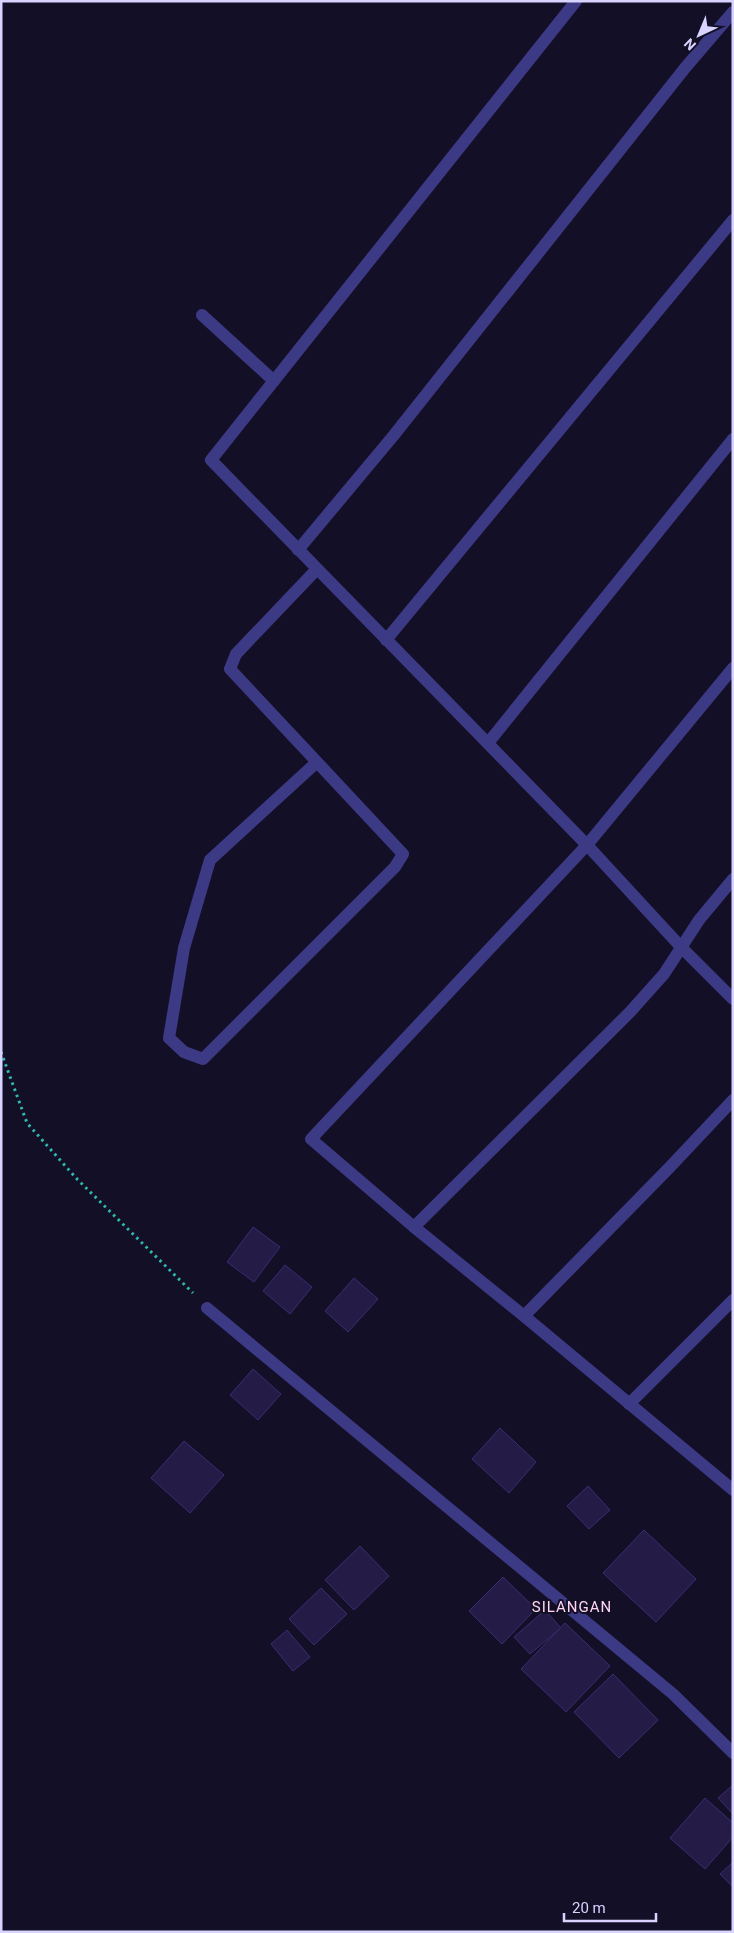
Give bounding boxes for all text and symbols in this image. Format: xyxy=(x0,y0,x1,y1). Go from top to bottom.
north arrow xyxy=(674,10,724,60)
text: N xyxy=(681,35,699,54)
district label: SILANGAN xyxy=(532,1598,612,1616)
scale bar xyxy=(564,1890,656,1922)
text: 20 m xyxy=(572,1899,606,1917)

